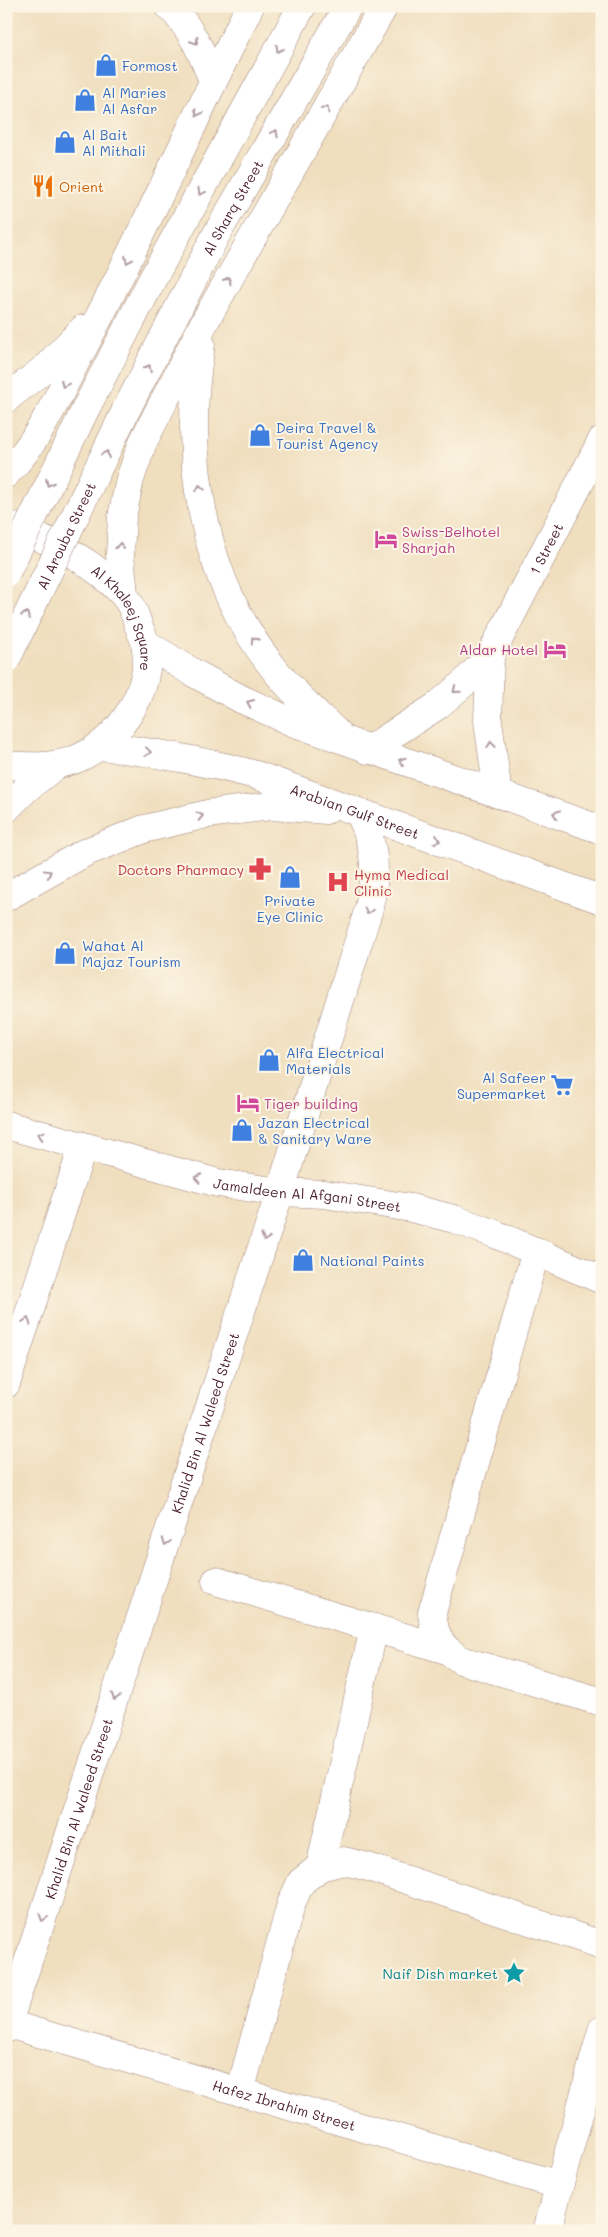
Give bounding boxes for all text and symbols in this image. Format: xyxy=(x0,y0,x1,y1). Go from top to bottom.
one-way arrow xyxy=(189,36,199,45)
one-way arrow xyxy=(275,44,285,53)
shop icon: Formost xyxy=(93,52,119,78)
place label: Formost xyxy=(122,56,178,75)
place label: Al Maries Al Asfar xyxy=(102,83,166,118)
shop icon: Al Maries Al Asfar xyxy=(72,87,98,113)
one-way arrow xyxy=(320,105,330,114)
one-way arrow xyxy=(194,108,204,117)
place label: Al Bait Al Mithali xyxy=(82,125,146,160)
shop icon: Al Bait Al Mithali xyxy=(52,129,78,155)
one-way arrow xyxy=(269,129,279,138)
street label: Al Sharq Street xyxy=(198,156,267,259)
restaurant icon: Orient xyxy=(30,173,56,199)
place label: Orient xyxy=(59,177,104,196)
one-way arrow xyxy=(197,186,207,195)
one-way arrow xyxy=(124,255,135,264)
one-way arrow xyxy=(222,277,232,286)
one-way arrow xyxy=(142,364,152,373)
one-way arrow xyxy=(60,379,71,388)
place label: Deira Travel & Tourist Agency xyxy=(276,418,378,453)
shop icon: Deira Travel & Tourist Agency xyxy=(247,422,273,448)
one-way arrow xyxy=(99,450,110,459)
one-way arrow xyxy=(45,478,55,487)
street label: Al Arouba Street xyxy=(32,479,100,593)
one-way arrow xyxy=(195,484,205,493)
street label: 1 Street xyxy=(525,519,567,577)
place label: Swiss-Belhotel Sharjah xyxy=(402,522,500,557)
hotel icon: Swiss-Belhotel Sharjah xyxy=(373,526,399,552)
one-way arrow xyxy=(115,542,126,550)
street label: Al Khaleej Square xyxy=(88,560,156,672)
one-way arrow xyxy=(20,611,31,620)
one-way arrow xyxy=(251,636,260,646)
hotel icon: Aldar Hotel xyxy=(542,636,568,662)
place label: Aldar Hotel xyxy=(459,640,538,659)
one-way arrow xyxy=(453,685,462,693)
one-way arrow xyxy=(247,699,256,709)
one-way arrow xyxy=(486,741,497,749)
one-way arrow xyxy=(144,746,153,756)
one-way arrow xyxy=(398,757,407,767)
street label: Arabian Gulf Street xyxy=(288,779,422,843)
one-way arrow xyxy=(552,810,561,820)
one-way arrow xyxy=(195,811,204,822)
one-way arrow xyxy=(432,834,441,844)
pharmacy icon: Doctors Pharmacy xyxy=(247,856,273,882)
place label: Doctors Pharmacy xyxy=(117,860,244,879)
shop icon: Private Eye Clinic xyxy=(277,864,303,890)
place label: Hyma Medical Clinic xyxy=(354,865,449,900)
one-way arrow xyxy=(43,869,52,879)
hospital icon: Hyma Medical Clinic xyxy=(325,869,351,895)
place label: Private Eye Clinic xyxy=(257,891,323,926)
one-way arrow xyxy=(363,907,373,915)
place label: Wahat Al Majaz Tourism xyxy=(82,936,181,971)
shop icon: Wahat Al Majaz Tourism xyxy=(52,940,78,966)
place label: Alfa Electrical Materials xyxy=(286,1043,384,1078)
shop icon: Alfa Electrical Materials xyxy=(256,1047,282,1073)
place label: Al Safeer Supermarket xyxy=(457,1068,546,1103)
supermarket icon: Al Safeer Supermarket xyxy=(549,1072,575,1098)
hotel icon: Tiger building xyxy=(235,1090,261,1116)
place label: Tiger building xyxy=(264,1094,358,1113)
place label: Jazan Electrical & Sanitary Ware xyxy=(258,1113,372,1148)
shop icon: Jazan Electrical & Sanitary Ware xyxy=(229,1117,255,1143)
one-way arrow xyxy=(38,1130,46,1140)
one-way arrow xyxy=(193,1173,202,1184)
street label: Jamaldeen Al Afgani Street xyxy=(211,1173,403,1216)
one-way arrow xyxy=(261,1234,271,1242)
shop icon: National Paints xyxy=(290,1247,316,1273)
place label: National Paints xyxy=(320,1251,425,1270)
one-way arrow xyxy=(21,1317,31,1325)
street label: Khalid Bin Al Waleed Street xyxy=(166,1330,243,1516)
one-way arrow xyxy=(161,1538,171,1546)
one-way arrow xyxy=(111,1692,121,1701)
street label: Khalid Bin Al Waleed Street xyxy=(40,1716,117,1901)
one-way arrow xyxy=(38,1913,48,1921)
place icon: Naif Dish market xyxy=(501,1960,527,1986)
place label: Naif Dish market xyxy=(382,1964,498,1983)
street label: Hafez Ibrahim Street xyxy=(211,2075,358,2135)

